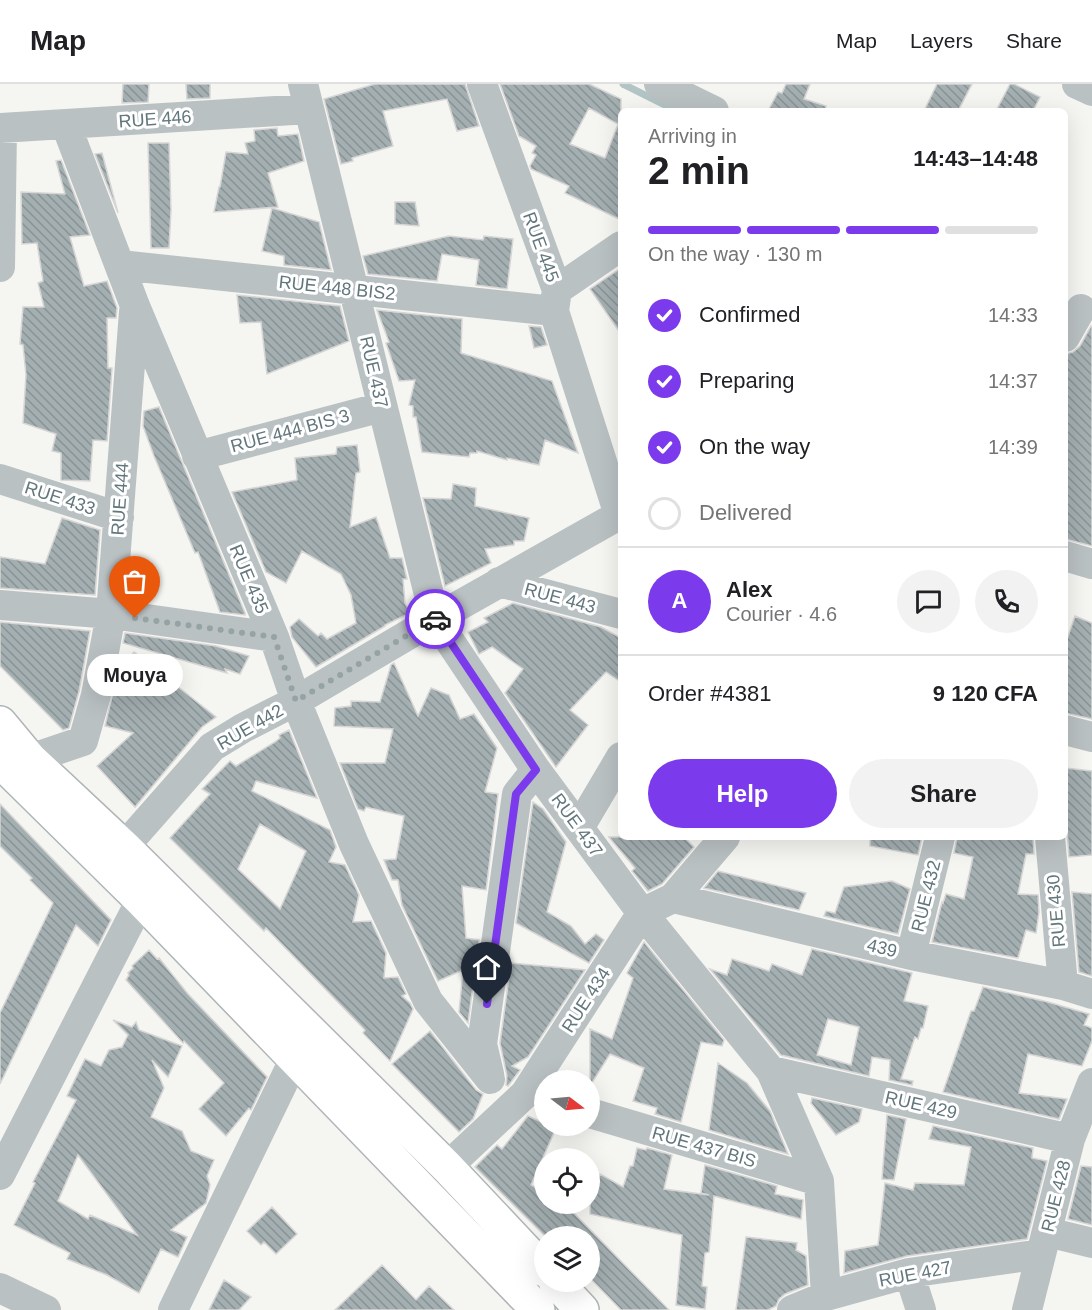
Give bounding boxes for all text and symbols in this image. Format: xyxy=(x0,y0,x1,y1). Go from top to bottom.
text: Map xyxy=(30,25,86,56)
text: Map xyxy=(836,29,877,52)
text: Layers xyxy=(910,29,973,52)
text: Share xyxy=(1006,29,1062,52)
street label: RUE 446 xyxy=(118,106,192,132)
text: Arriving in xyxy=(648,125,737,147)
text: 14:43–14:48 xyxy=(913,146,1038,171)
text: 2 min xyxy=(648,149,750,192)
street label: RUE 445 xyxy=(519,209,563,285)
text: On the way · 130 m xyxy=(648,243,823,265)
street label: RUE 448 BIS2 xyxy=(278,272,396,304)
icon: check xyxy=(648,299,681,332)
text: Confirmed xyxy=(699,302,800,327)
text: 14:33 xyxy=(988,304,1038,326)
street label: RUE 437 xyxy=(356,334,392,410)
icon: check xyxy=(648,365,681,398)
text: Preparing xyxy=(699,368,794,393)
text: 14:37 xyxy=(988,370,1038,392)
street label: RUE 444 BIS 3 xyxy=(228,406,352,456)
icon: check xyxy=(648,431,681,464)
text: On the way xyxy=(699,434,810,459)
text: 14:39 xyxy=(988,436,1038,458)
street label: RUE 444 xyxy=(107,462,133,536)
street label: RUE 433 xyxy=(22,477,98,519)
text: Delivered xyxy=(699,500,792,525)
street label: RUE 435 xyxy=(226,541,272,617)
pin xyxy=(109,556,160,618)
icon: bag xyxy=(118,565,151,598)
button: chat xyxy=(897,570,960,633)
button: phone xyxy=(975,570,1038,633)
text: Alex xyxy=(726,577,772,602)
street label: RUE 443 xyxy=(522,579,598,617)
text: A xyxy=(672,588,687,613)
courier xyxy=(405,589,465,649)
icon: car xyxy=(419,603,452,636)
text: Courier · 4.6 xyxy=(726,603,837,625)
callout: Mouya xyxy=(87,654,183,696)
text: Mouya xyxy=(103,664,167,686)
text: Order #4381 xyxy=(648,681,772,706)
text: 9 120 CFA xyxy=(933,681,1038,706)
street label: RUE 442 xyxy=(213,700,287,754)
button: Help xyxy=(648,759,837,828)
button: Share xyxy=(849,759,1038,828)
street label: RUE 437 xyxy=(547,790,607,860)
street label: RUE 432 xyxy=(907,858,945,934)
street label: RUE 430 xyxy=(1043,874,1069,948)
street label: 439 xyxy=(865,935,899,961)
pin xyxy=(461,942,512,1004)
icon: home xyxy=(470,951,503,984)
street label: RUE 434 xyxy=(558,964,614,1036)
north arrow xyxy=(534,1070,600,1136)
map controls xyxy=(534,1070,600,1292)
street label: RUE 429 xyxy=(883,1087,959,1123)
street label: RUE 437 BIS xyxy=(650,1123,758,1171)
button: locate xyxy=(534,1148,600,1214)
street label: RUE 428 xyxy=(1037,1158,1075,1234)
button: layers xyxy=(534,1226,600,1292)
street label: RUE 427 xyxy=(877,1257,953,1291)

